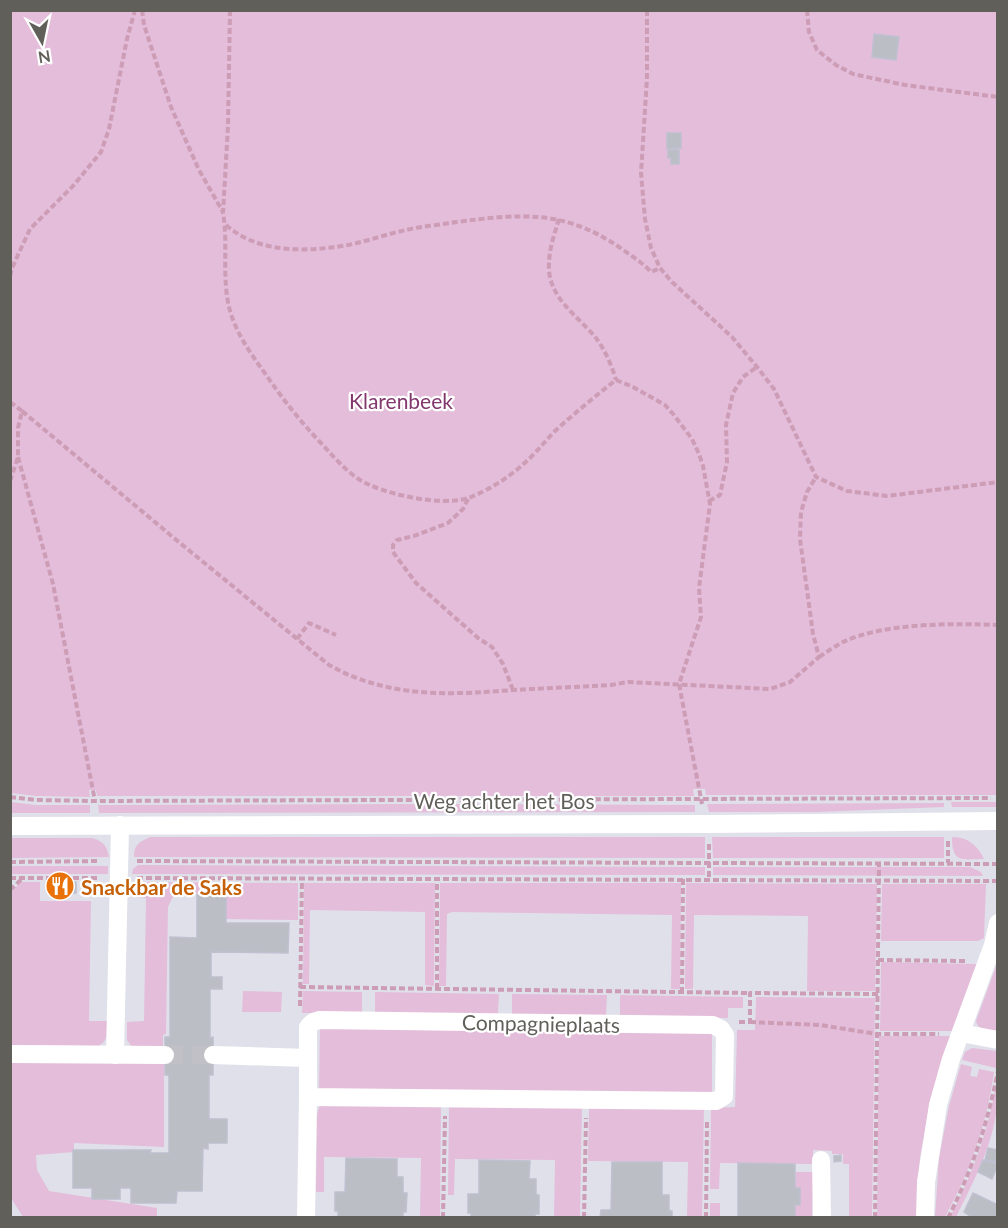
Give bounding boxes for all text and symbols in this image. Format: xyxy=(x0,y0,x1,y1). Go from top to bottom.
north arrow xyxy=(12,12,72,72)
text: N xyxy=(37,47,52,68)
park label: Klarenbeek xyxy=(349,388,453,413)
street label: Weg achter het Bos xyxy=(413,788,595,813)
restaurant icon: Snackbar de Saks xyxy=(44,870,76,902)
place label: Snackbar de Saks xyxy=(81,874,242,899)
street label: Compagnieplaats xyxy=(462,1009,620,1037)

